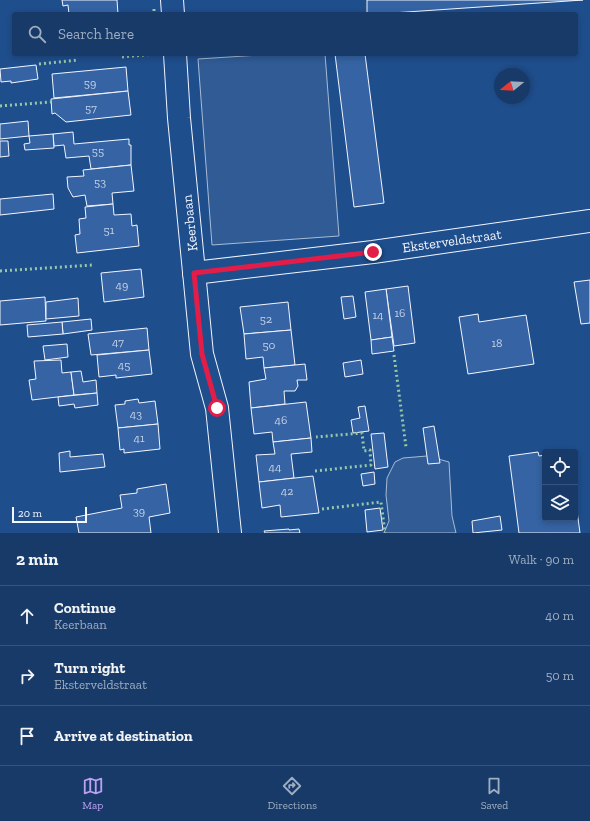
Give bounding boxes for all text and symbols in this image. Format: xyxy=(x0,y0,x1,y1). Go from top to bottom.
search box xyxy=(12,12,578,56)
icon: search xyxy=(26,23,48,45)
text: Search here xyxy=(58,25,134,43)
north arrow xyxy=(494,68,530,104)
house number: 59 xyxy=(84,76,96,90)
house number: 57 xyxy=(85,101,97,115)
house number: 55 xyxy=(92,144,104,158)
house number: 53 xyxy=(94,175,106,189)
street label: Keerbaan xyxy=(179,194,201,252)
house number: 51 xyxy=(104,223,115,237)
street label: Eksterveldstraat xyxy=(401,226,504,256)
route end xyxy=(364,243,382,261)
house number: 49 xyxy=(116,278,128,292)
house number: 16 xyxy=(395,306,406,320)
house number: 14 xyxy=(372,308,384,322)
house number: 52 xyxy=(260,312,272,326)
house number: 47 xyxy=(112,335,124,349)
house number: 18 xyxy=(491,336,503,350)
house number: 50 xyxy=(262,338,276,352)
house number: 45 xyxy=(118,358,130,372)
route start xyxy=(208,399,226,417)
house number: 43 xyxy=(130,407,142,421)
house number: 46 xyxy=(275,413,287,427)
house number: 41 xyxy=(133,431,145,445)
map controls xyxy=(542,449,578,521)
button: locate xyxy=(542,449,578,485)
house number: 44 xyxy=(269,460,282,474)
house number: 42 xyxy=(281,484,293,498)
button: layers xyxy=(542,485,578,521)
house number: 39 xyxy=(133,504,145,518)
scale bar xyxy=(12,505,87,524)
text: 20 m xyxy=(18,507,42,520)
text: 2 min xyxy=(16,549,58,569)
text: Walk · 90 m xyxy=(509,552,574,567)
text: Continue xyxy=(54,599,116,617)
icon: ahead xyxy=(16,605,38,627)
text: 40 m xyxy=(545,608,574,623)
text: Keerbaan xyxy=(54,617,107,632)
text: Turn right xyxy=(54,659,125,677)
icon: right xyxy=(16,665,38,687)
text: 50 m xyxy=(546,668,574,683)
text: Eksterveldstraat xyxy=(54,677,147,692)
icon: arrive xyxy=(16,725,38,747)
text: Arrive at destination xyxy=(54,727,193,745)
tab: Map xyxy=(82,775,104,812)
tab: Directions xyxy=(267,775,317,812)
tab: Saved xyxy=(481,775,508,812)

